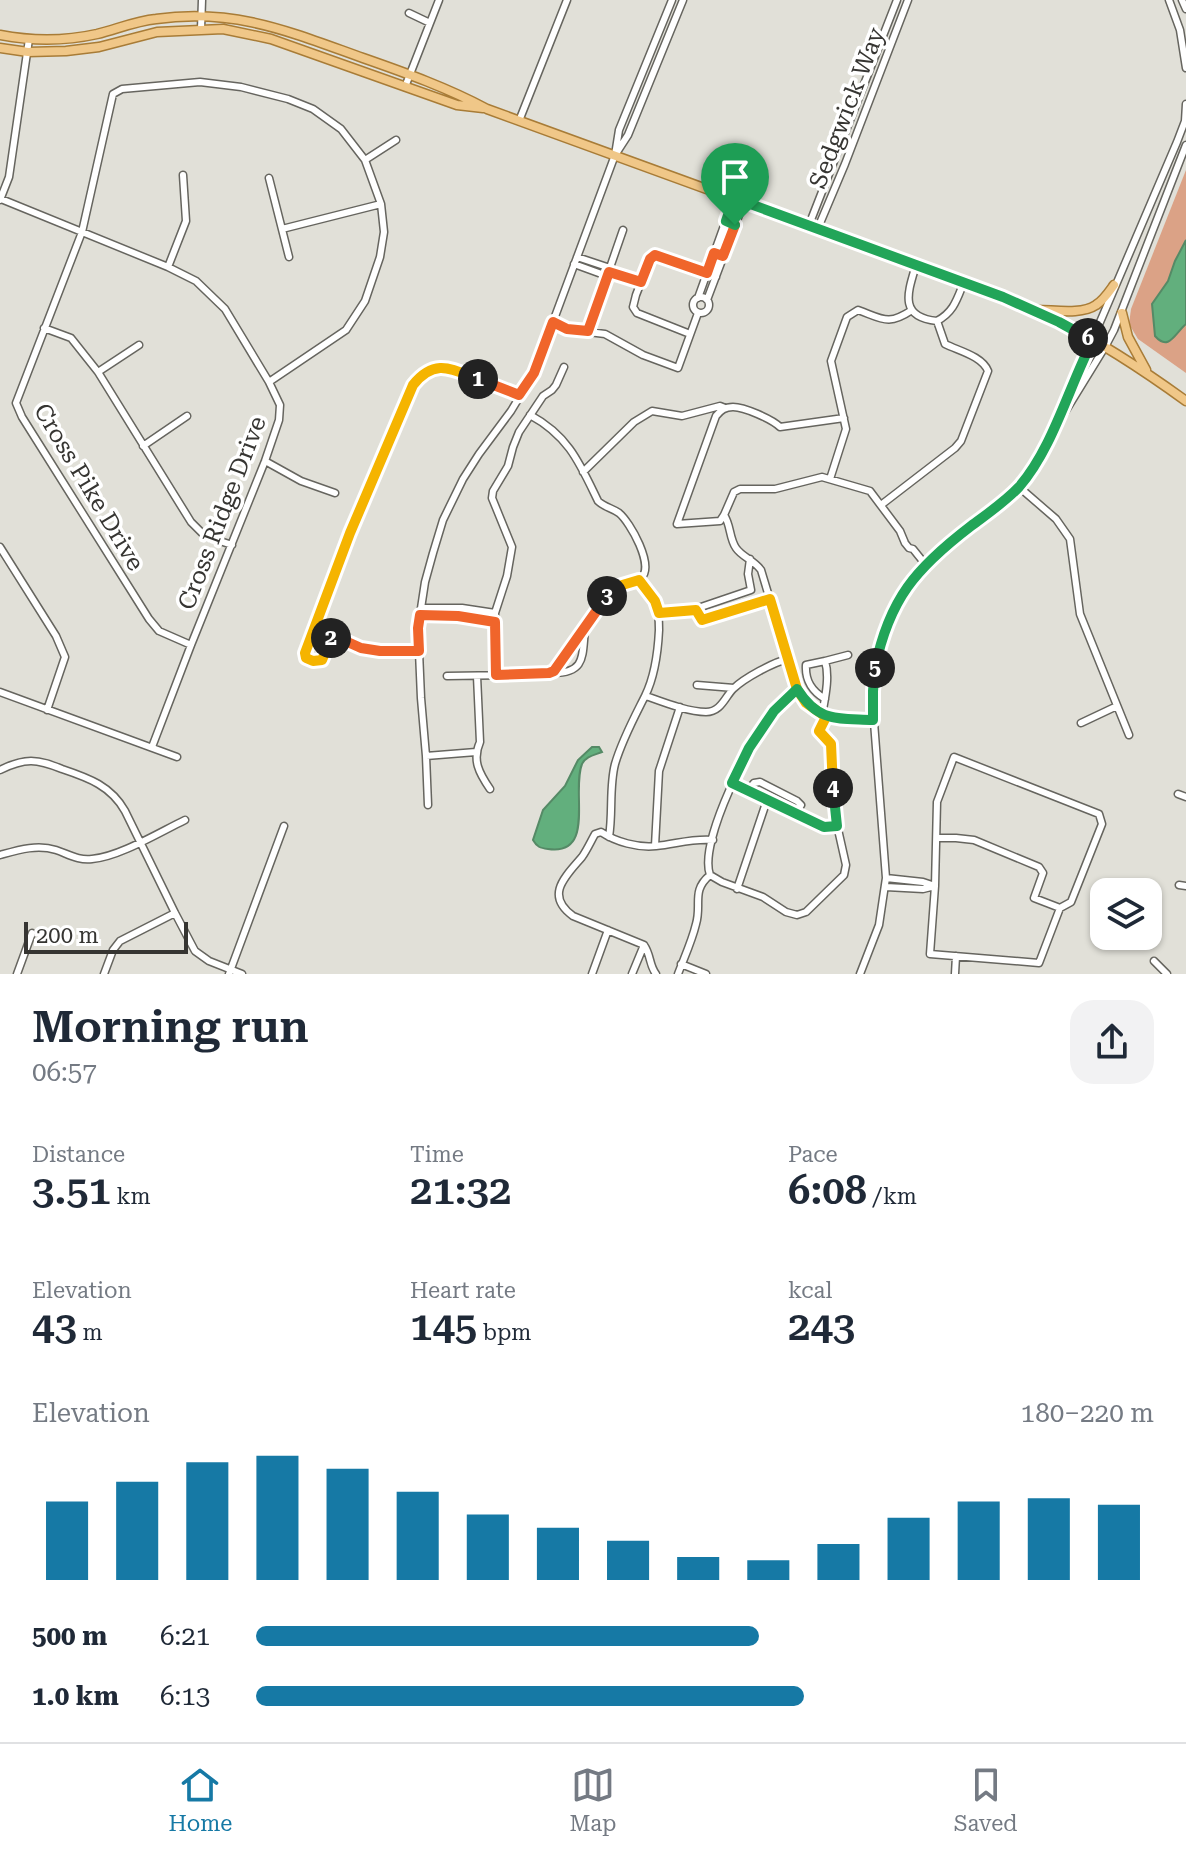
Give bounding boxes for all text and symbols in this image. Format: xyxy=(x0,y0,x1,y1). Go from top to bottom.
street label: Sedgwick Way xyxy=(803,23,891,192)
pin xyxy=(701,143,769,225)
icon: arrive xyxy=(713,155,757,199)
pin: 6 xyxy=(1068,318,1108,358)
text: 6 xyxy=(1082,325,1094,350)
pin: 1 xyxy=(458,359,498,399)
text: 1 xyxy=(472,366,484,391)
street label: Cross Pike Drive xyxy=(28,398,150,576)
street label: Cross Ridge Drive xyxy=(172,412,272,614)
pin: 3 xyxy=(587,576,627,616)
text: 3 xyxy=(601,583,613,608)
pin: 2 xyxy=(311,618,351,658)
text: 2 xyxy=(325,625,337,650)
pin: 5 xyxy=(855,648,895,688)
text: 5 xyxy=(869,655,881,680)
pin: 4 xyxy=(813,768,853,808)
text: 4 xyxy=(827,775,839,800)
map controls xyxy=(1090,878,1162,950)
button: layers xyxy=(1090,878,1162,950)
scale bar xyxy=(24,918,188,954)
text: 200 m xyxy=(36,923,99,948)
button: share xyxy=(1070,1000,1154,1084)
text: Morning run xyxy=(32,1001,309,1053)
text: 06:57 xyxy=(32,1057,97,1087)
text: Distance xyxy=(32,1142,125,1167)
text: Time xyxy=(410,1142,464,1167)
text: Pace xyxy=(788,1142,838,1167)
text: 3.51 xyxy=(32,1167,111,1214)
text: 21:32 xyxy=(410,1167,511,1214)
text: 6:08 xyxy=(788,1167,867,1214)
text: km xyxy=(111,1184,151,1209)
text: /km xyxy=(867,1184,917,1209)
text: Elevation xyxy=(32,1278,132,1303)
text: Heart rate xyxy=(410,1278,516,1303)
text: kcal xyxy=(788,1278,832,1303)
text: 43 xyxy=(32,1303,77,1350)
text: 145 xyxy=(410,1303,477,1350)
text: 243 xyxy=(788,1303,855,1350)
text: m xyxy=(77,1320,102,1345)
text: bpm xyxy=(477,1320,531,1345)
text: Elevation xyxy=(32,1398,150,1428)
text: 180–220 m xyxy=(1021,1398,1154,1428)
text: 500 m xyxy=(32,1621,107,1651)
text: 6:21 xyxy=(160,1621,210,1651)
text: 1.0 km xyxy=(32,1681,119,1711)
text: 6:13 xyxy=(160,1681,210,1711)
tab: Home xyxy=(169,1763,232,1836)
tab: Map xyxy=(569,1763,617,1836)
tab: Saved xyxy=(954,1763,1017,1836)

